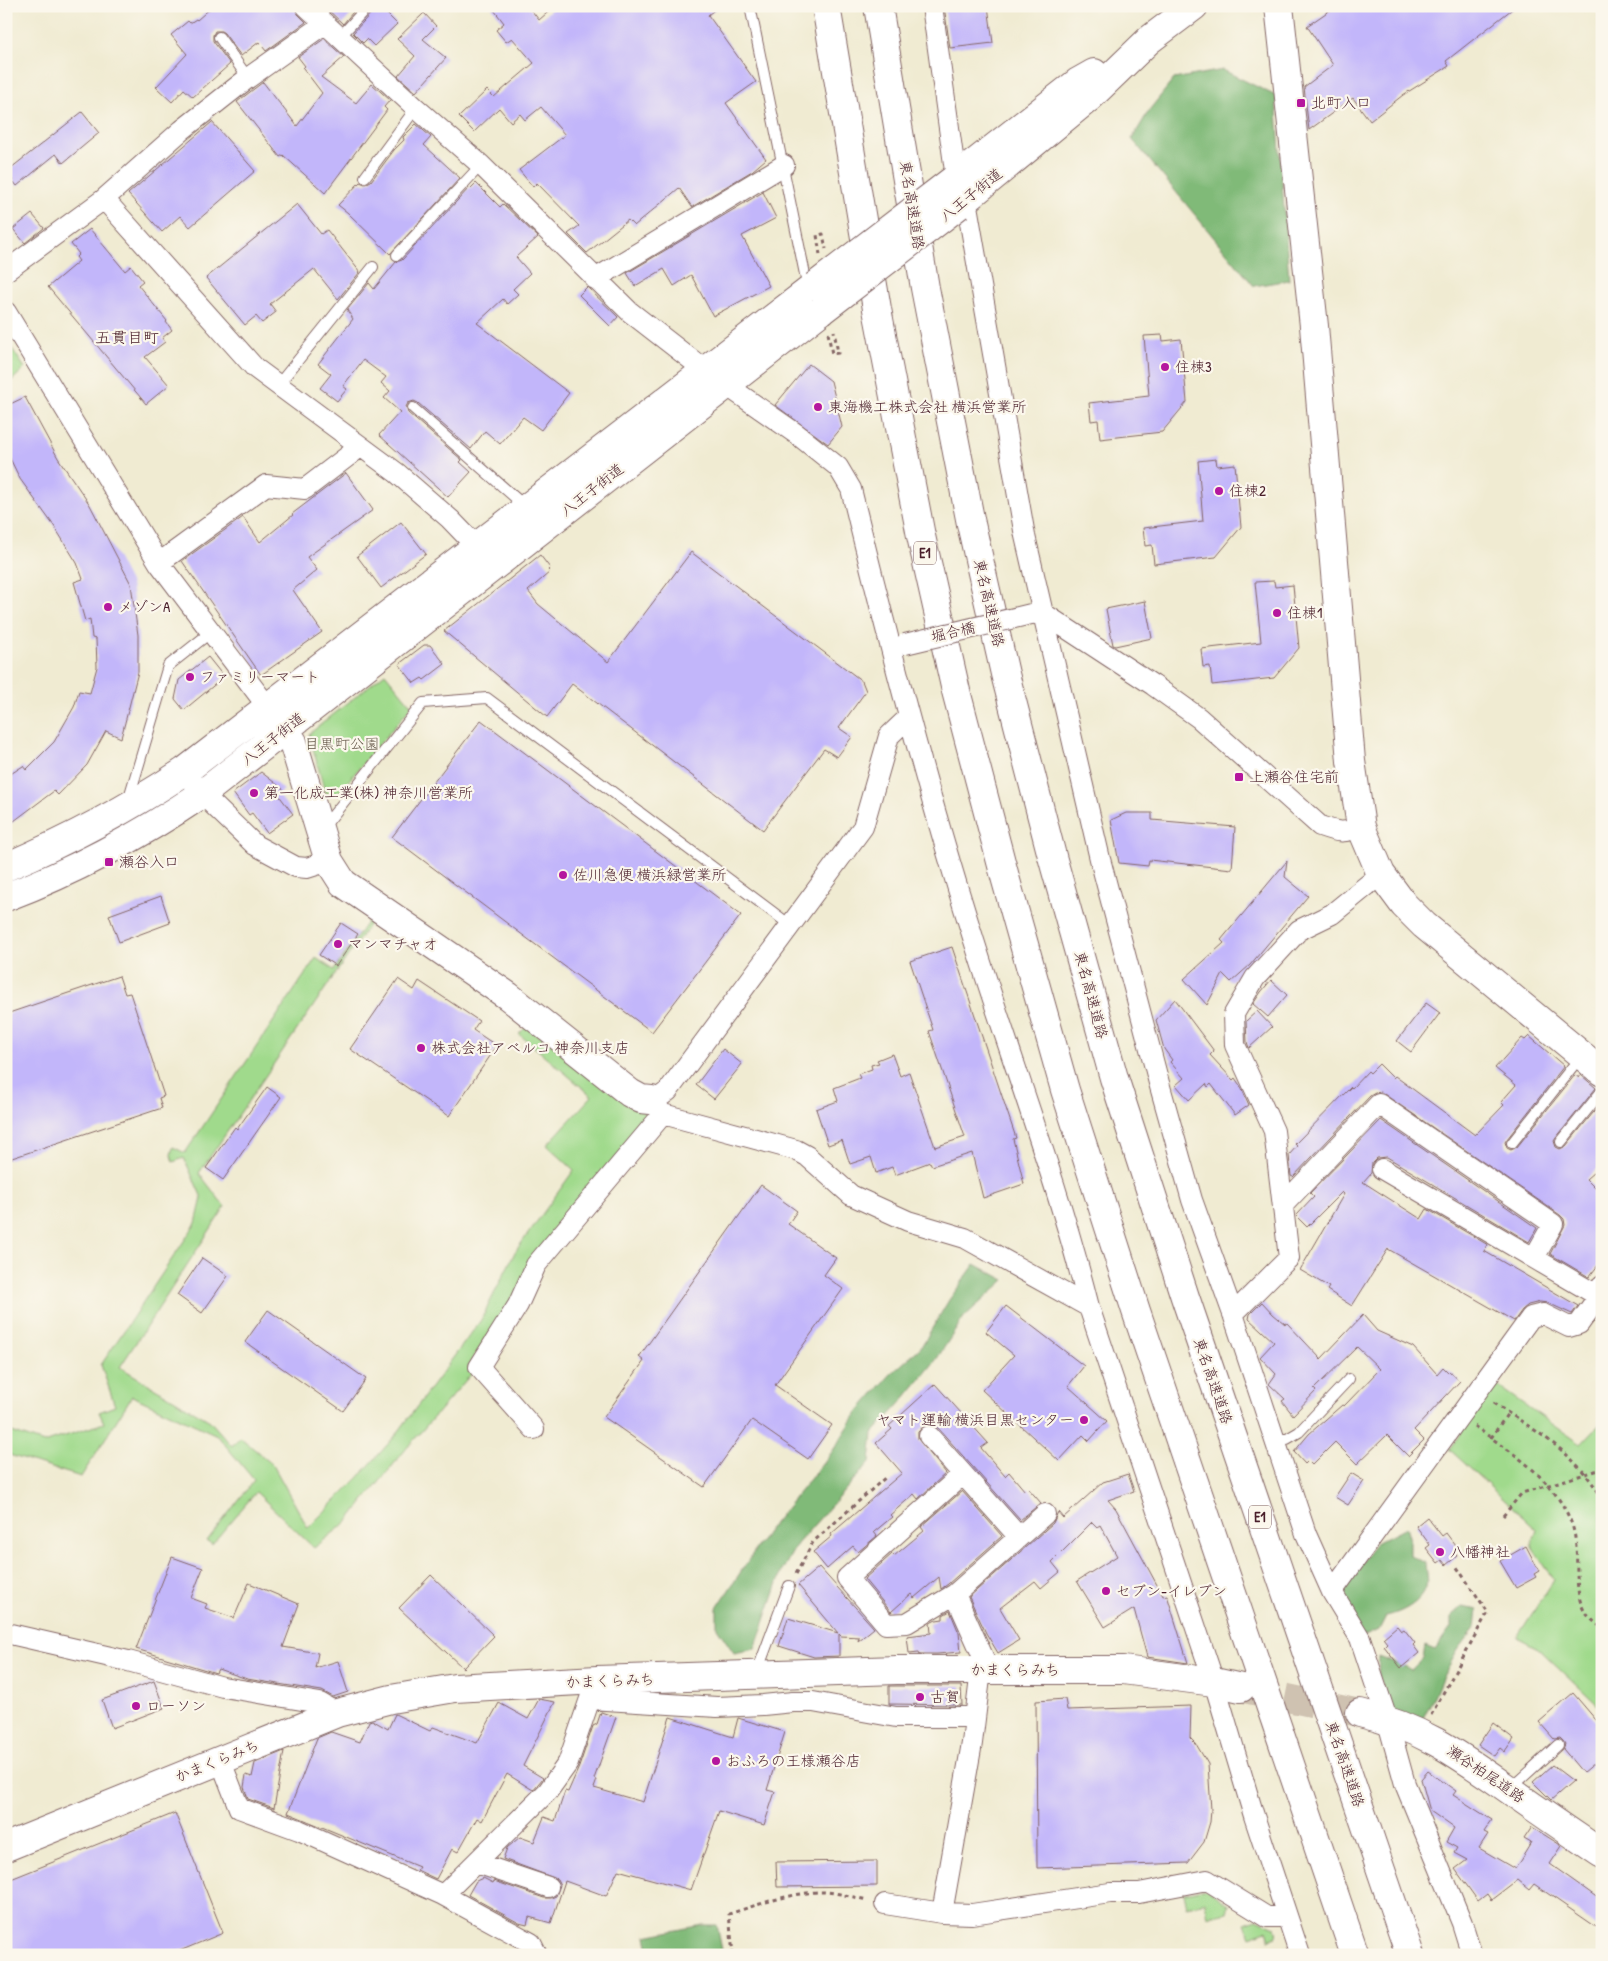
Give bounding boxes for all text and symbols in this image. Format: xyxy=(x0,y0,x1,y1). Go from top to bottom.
place label: 北町入口 xyxy=(1311,92,1371,113)
marker: 北町入口 xyxy=(1295,97,1307,109)
street label: 東名高速道路 xyxy=(895,159,930,251)
street label: 八王子街道 xyxy=(935,163,1006,226)
district label: 五貫目町 xyxy=(95,326,159,348)
place label: 住棟3 xyxy=(1175,356,1212,377)
marker: 住棟3 xyxy=(1159,361,1171,373)
place label: 東海機工株式会社 横浜営業所 xyxy=(828,396,1026,417)
marker: 東海機工株式会社 横浜営業所 xyxy=(812,401,824,413)
street label: 八王子街道 xyxy=(556,458,628,521)
place label: 住棟2 xyxy=(1229,480,1266,501)
marker: 住棟2 xyxy=(1213,485,1225,497)
road number: E1 xyxy=(914,542,936,564)
street label: 東名高速道路 xyxy=(969,557,1010,649)
place label: メゾンA xyxy=(118,596,171,617)
marker: メゾンA xyxy=(102,601,114,613)
place label: 住棟1 xyxy=(1287,602,1322,623)
marker: 住棟1 xyxy=(1271,607,1283,619)
street label: 堀合橋 xyxy=(929,616,977,647)
place label: ファミリーマート xyxy=(200,666,320,687)
marker: ファミリーマート xyxy=(184,671,196,683)
street label: 八王子街道 xyxy=(237,707,309,770)
park label: 目黒町公園 xyxy=(304,733,380,754)
place label: 上瀬谷住宅前 xyxy=(1249,766,1339,787)
marker: 上瀬谷住宅前 xyxy=(1233,771,1245,783)
place label: 第一化成工業(株) 神奈川営業所 xyxy=(264,782,473,803)
marker: 第一化成工業(株) 神奈川営業所 xyxy=(248,787,260,799)
place label: 瀬谷入口 xyxy=(119,851,179,872)
marker: 瀬谷入口 xyxy=(103,856,115,868)
place label: 佐川急便 横浜緑営業所 xyxy=(573,864,726,885)
marker: 佐川急便 横浜緑営業所 xyxy=(557,869,569,881)
place label: マンマチャオ xyxy=(348,933,438,954)
marker: マンマチャオ xyxy=(332,938,344,950)
street label: 東名高速道路 xyxy=(1070,949,1113,1041)
place label: 株式会社アベルコ 神奈川支店 xyxy=(431,1037,629,1058)
marker: 株式会社アベルコ 神奈川支店 xyxy=(415,1042,427,1054)
street label: 東名高速道路 xyxy=(1189,1335,1238,1427)
place label: ヤマト運輸 横浜目黒センター xyxy=(876,1409,1074,1430)
marker: ヤマト運輸 横浜目黒センター xyxy=(1078,1414,1090,1426)
road number: E1 xyxy=(1249,1505,1271,1528)
place label: 八幡神社 xyxy=(1450,1541,1510,1562)
marker: 八幡神社 xyxy=(1434,1546,1446,1558)
place label: セブン-イレブン xyxy=(1116,1580,1227,1601)
marker: セブン-イレブン xyxy=(1100,1585,1112,1597)
street label: かまくらみち xyxy=(970,1659,1060,1680)
street label: かまくらみち xyxy=(565,1668,655,1693)
place label: 古賀 xyxy=(930,1686,960,1707)
marker: 古賀 xyxy=(914,1691,926,1703)
place label: ローソン xyxy=(146,1695,206,1716)
marker: ローソン xyxy=(130,1700,142,1712)
street label: 東名高速道路 xyxy=(1321,1718,1370,1810)
street label: かまくらみち xyxy=(171,1734,262,1787)
street label: 瀬谷柏尾道路 xyxy=(1443,1740,1529,1807)
place label: おふろの王様瀬谷店 xyxy=(726,1750,861,1771)
marker: おふろの王様瀬谷店 xyxy=(710,1755,722,1767)

